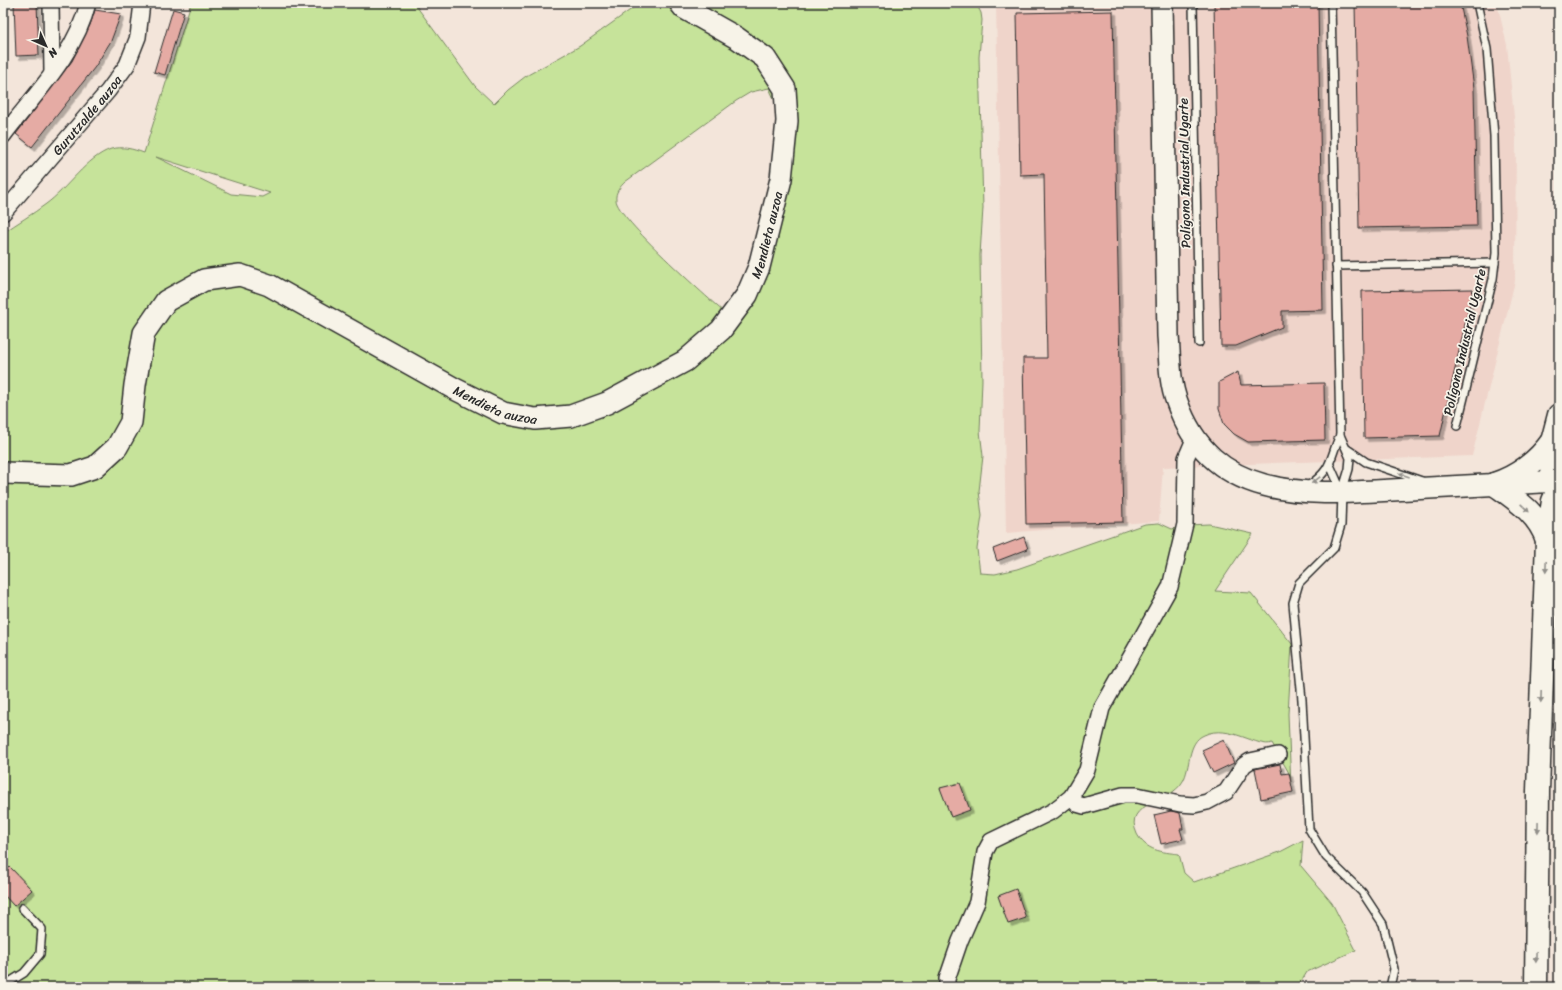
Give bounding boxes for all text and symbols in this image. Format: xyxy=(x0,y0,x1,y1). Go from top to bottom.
north arrow xyxy=(26,26,66,66)
text: N xyxy=(43,43,63,62)
street label: Gurutzalde auzoa xyxy=(46,70,128,161)
street label: Polígono Industrial Ugarte xyxy=(1172,97,1197,248)
street label: Mendieta auzoa xyxy=(744,189,790,282)
street label: Polígono Industrial Ugarte xyxy=(1436,266,1493,418)
street label: Mendieta auzoa xyxy=(449,379,540,431)
one-way arrow xyxy=(1398,471,1410,477)
one-way arrow xyxy=(1311,475,1322,484)
one-way arrow xyxy=(1520,503,1530,512)
one-way arrow xyxy=(1543,561,1549,574)
one-way arrow xyxy=(1538,691,1545,703)
one-way arrow xyxy=(1535,821,1541,834)
one-way arrow xyxy=(1533,951,1539,964)

